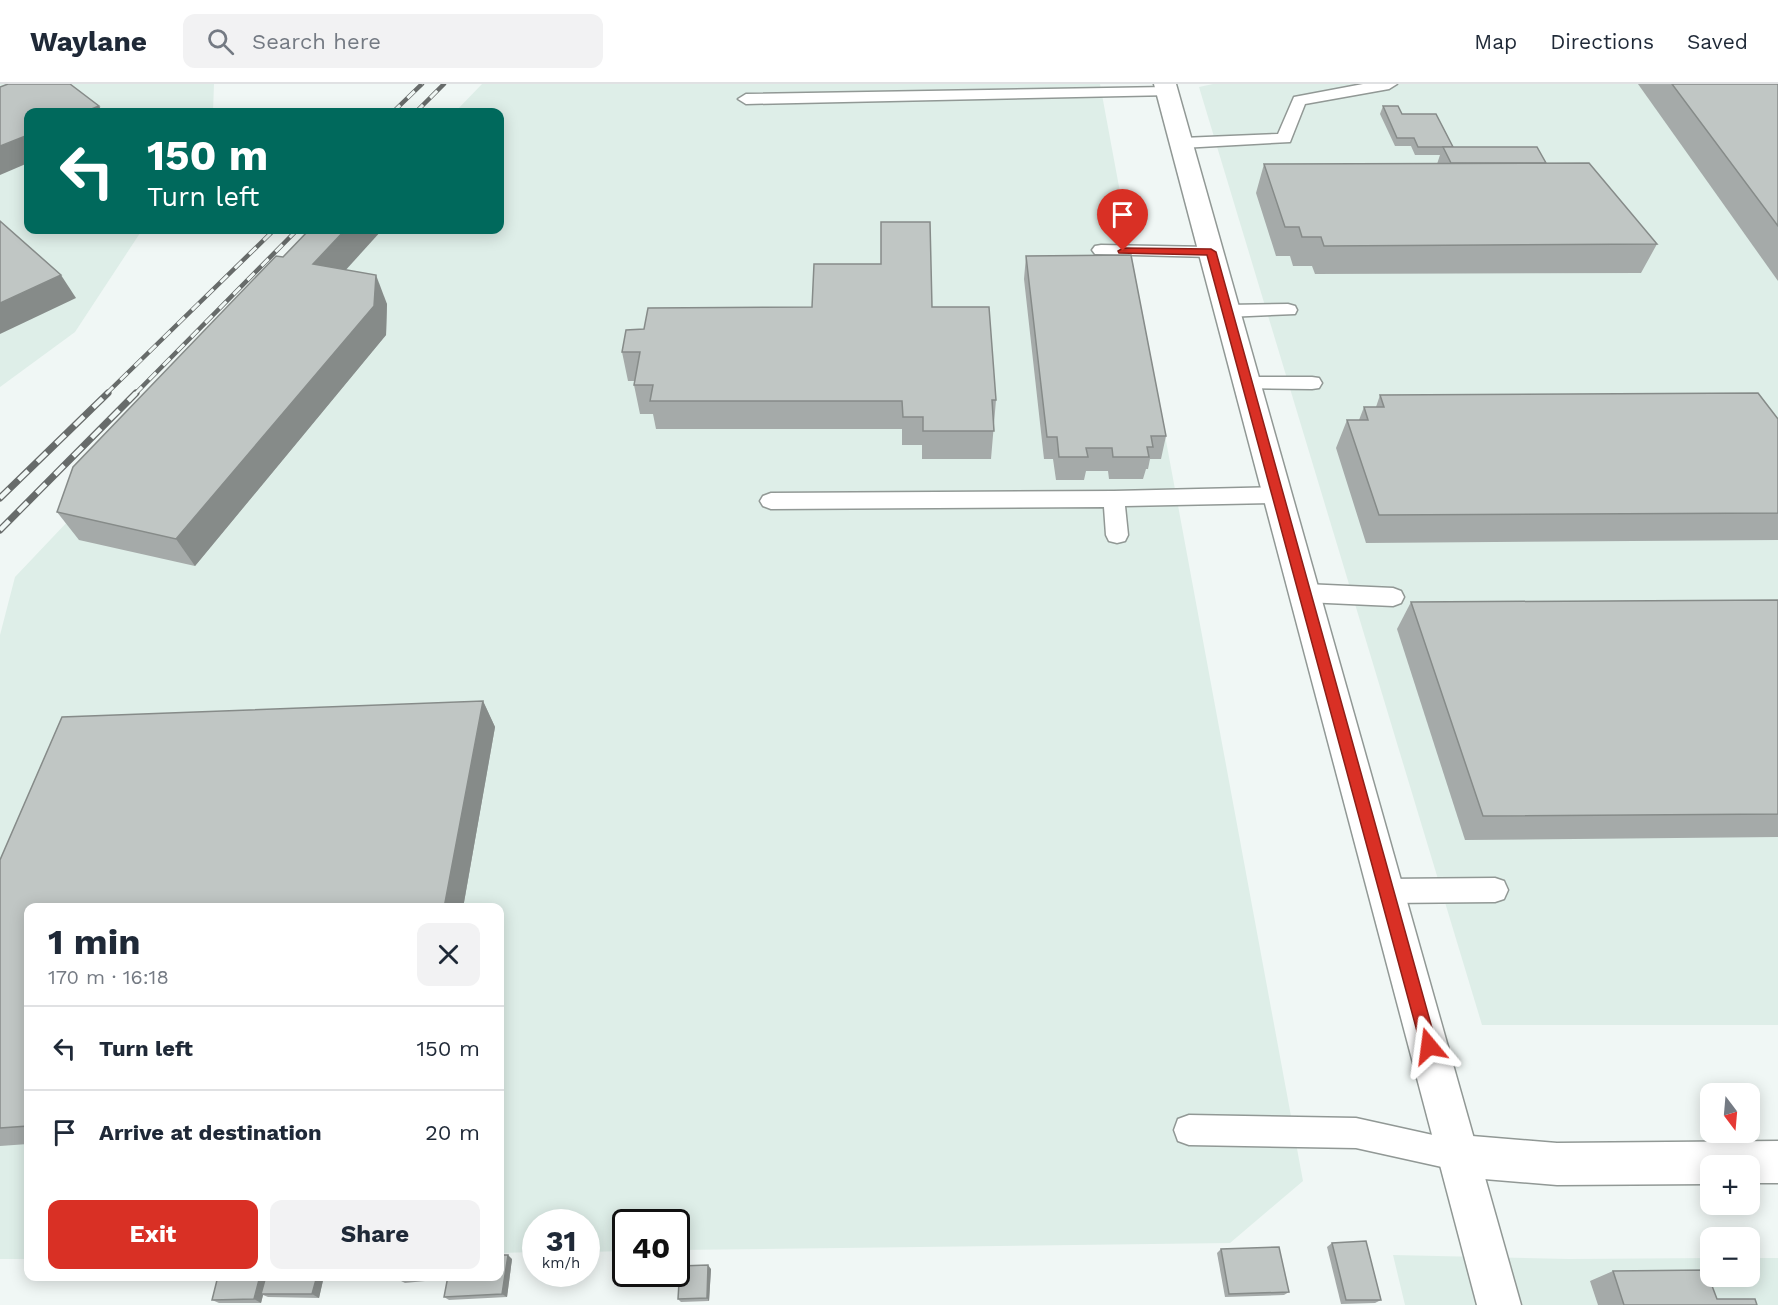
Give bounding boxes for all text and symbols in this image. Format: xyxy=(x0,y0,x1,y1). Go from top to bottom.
search box xyxy=(183,14,603,68)
text: Waylane xyxy=(30,25,147,58)
icon: search xyxy=(204,25,237,58)
text: Search here xyxy=(252,29,381,54)
text: Map xyxy=(1474,29,1517,54)
text: Directions xyxy=(1550,29,1654,54)
text: Saved xyxy=(1687,29,1748,54)
text: 150 m xyxy=(147,131,268,180)
icon: left xyxy=(48,132,126,210)
text: Turn left xyxy=(147,181,259,213)
pin xyxy=(1097,189,1148,251)
icon: arrive xyxy=(1106,198,1139,231)
text: 1 min xyxy=(48,921,140,963)
button: close xyxy=(417,923,480,986)
text: 170 m · 16:18 xyxy=(48,965,169,989)
position arrow xyxy=(1397,1014,1461,1078)
icon: left xyxy=(48,1032,81,1065)
text: Turn left xyxy=(99,1036,193,1061)
text: 150 m xyxy=(416,1036,480,1061)
north arrow xyxy=(1700,1083,1760,1143)
map controls xyxy=(1700,1083,1760,1287)
icon: arrive xyxy=(48,1116,81,1149)
text: Arrive at destination xyxy=(99,1120,322,1145)
text: 20 m xyxy=(425,1120,480,1145)
button: + xyxy=(1700,1155,1760,1215)
button: Exit xyxy=(48,1200,258,1269)
button: Share xyxy=(270,1200,480,1269)
speed limit sign: 40 xyxy=(612,1209,690,1287)
text: 31 xyxy=(546,1223,576,1258)
button: − xyxy=(1700,1227,1760,1287)
text: km/h xyxy=(542,1254,580,1272)

